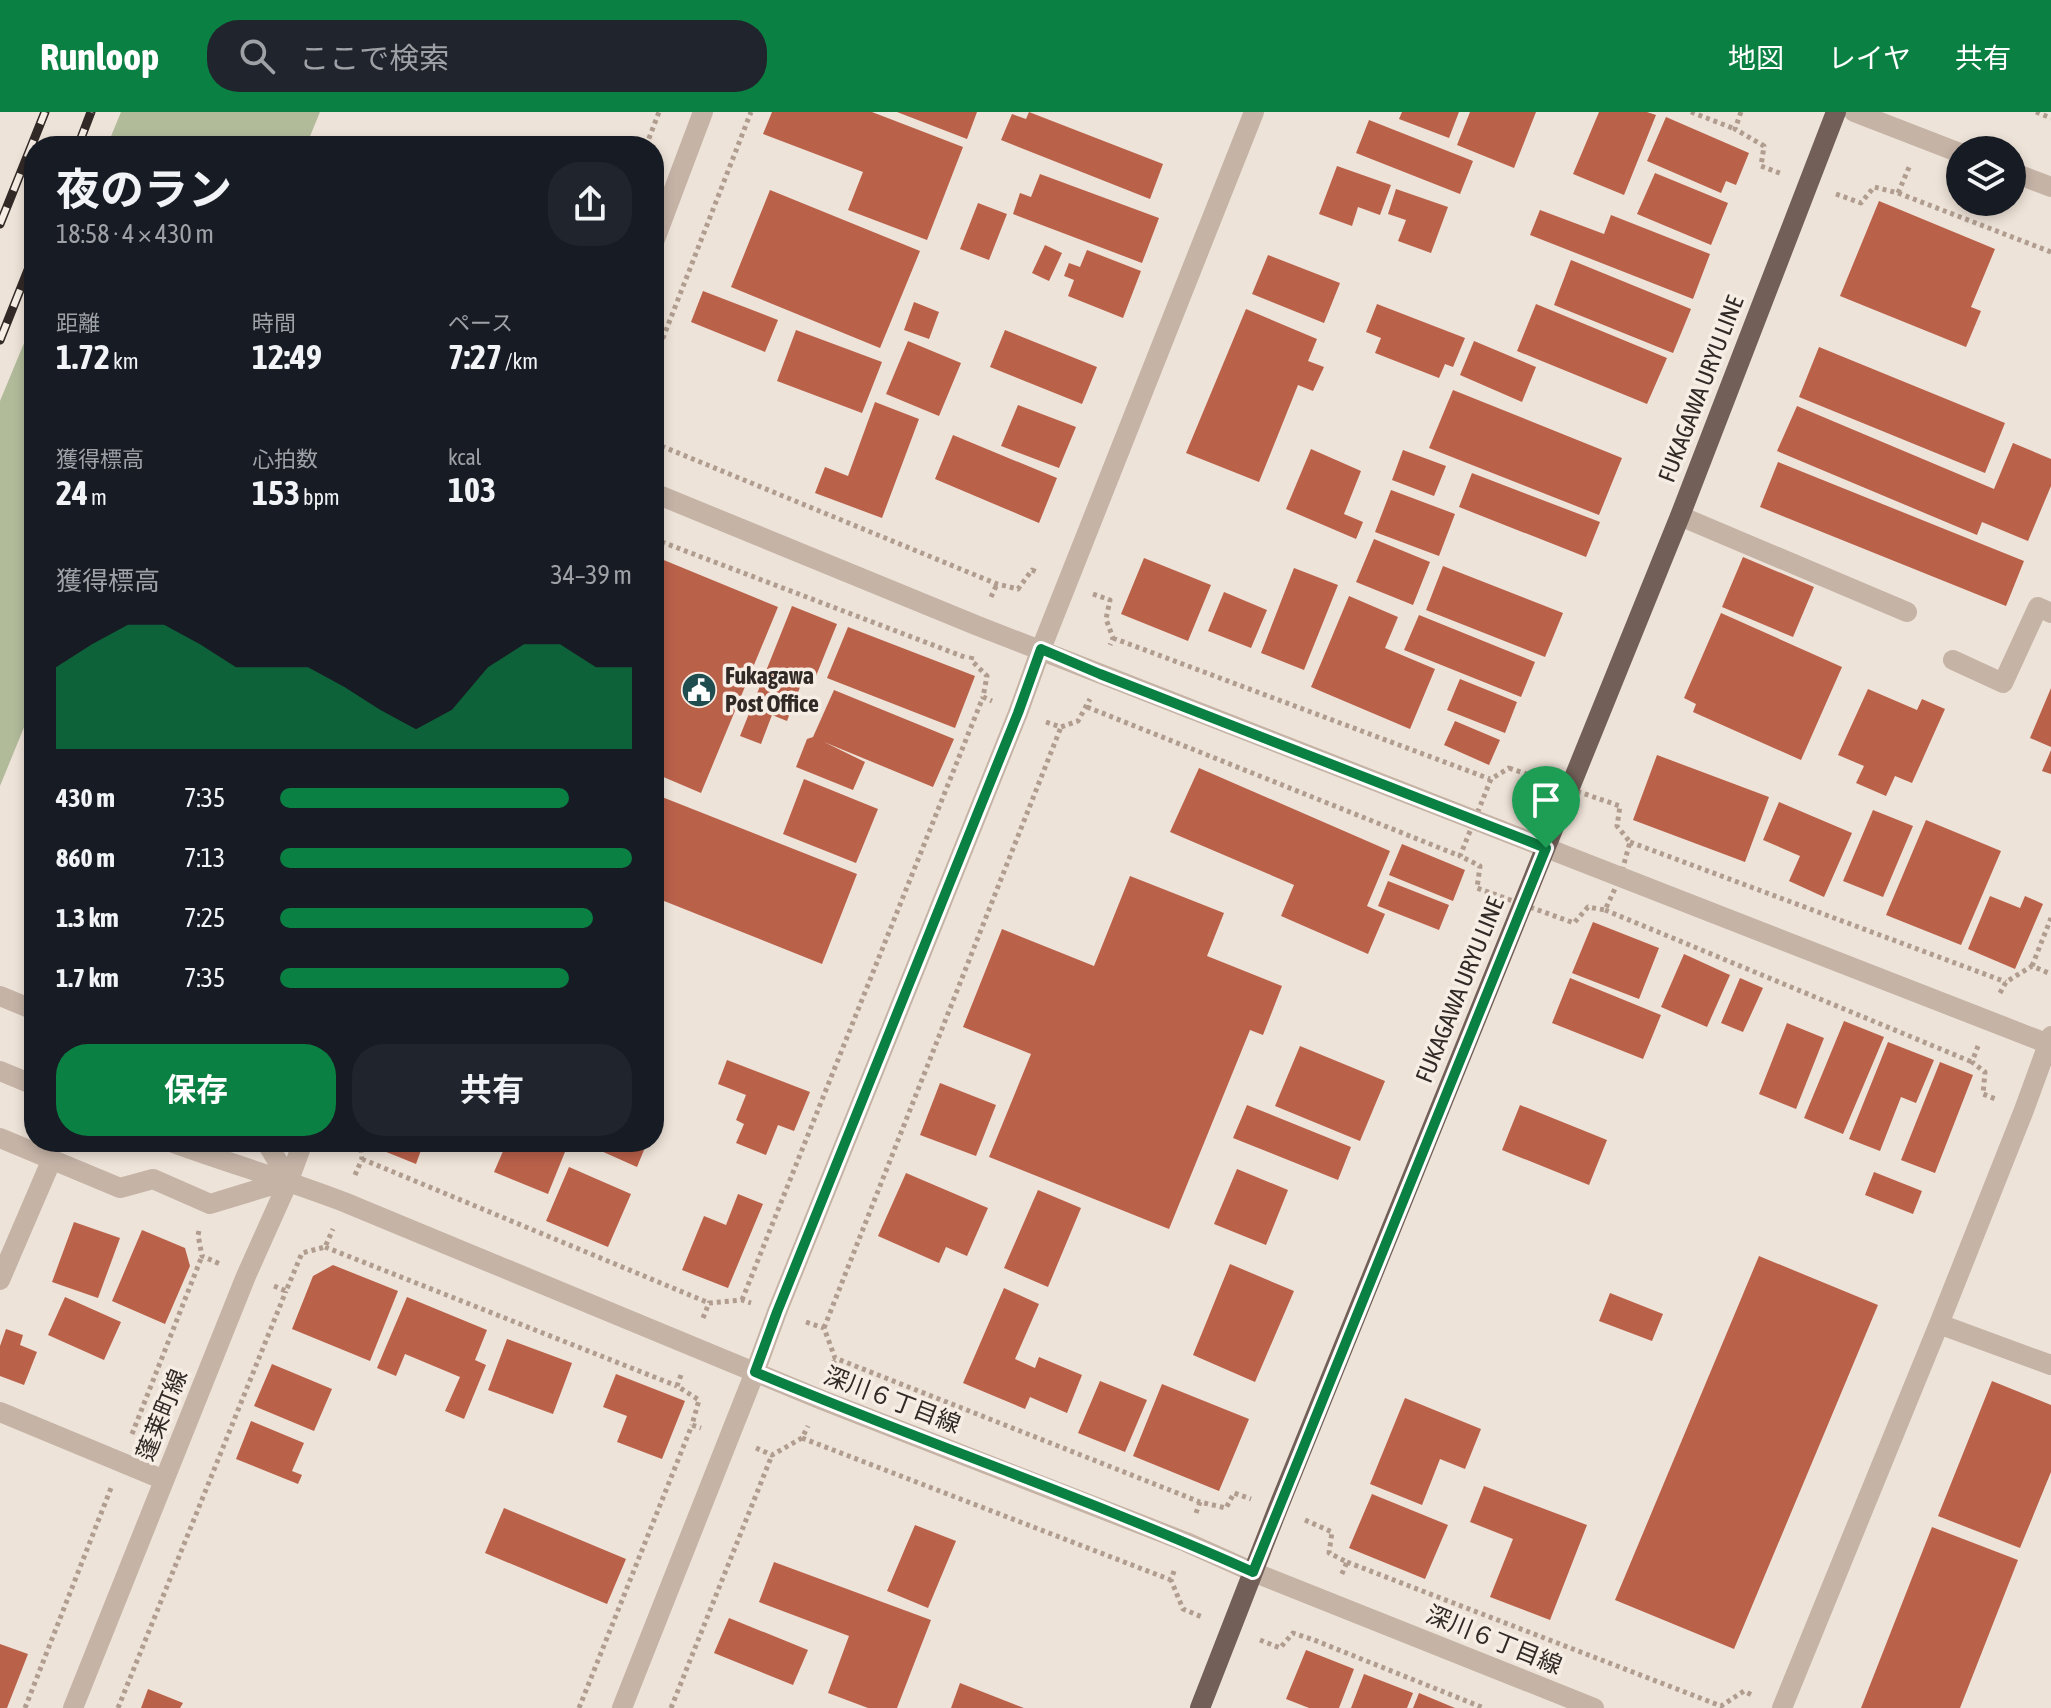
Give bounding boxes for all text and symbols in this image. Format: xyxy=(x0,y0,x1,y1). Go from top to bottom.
search box xyxy=(207,20,767,92)
icon: search xyxy=(235,34,279,78)
text: Runloop xyxy=(40,35,159,78)
text: ここで検索 xyxy=(299,41,449,75)
text: 地図 xyxy=(1728,42,1784,74)
text: レイヤ xyxy=(1828,42,1911,74)
text: 共有 xyxy=(1955,42,2011,74)
map controls xyxy=(1946,136,2026,216)
button: layers xyxy=(1946,136,2026,216)
button: share xyxy=(548,162,632,246)
text: 夜のラン xyxy=(56,164,232,214)
text: 18:58 · 4 × 430 m xyxy=(56,219,214,249)
street label: FUKAGAWA URYU LINE xyxy=(1653,292,1748,486)
text: 距離 xyxy=(56,310,100,336)
text: 時間 xyxy=(252,310,296,336)
text: ペース xyxy=(448,310,513,336)
text: 1.72 xyxy=(56,337,110,376)
text: 12:49 xyxy=(252,337,322,376)
text: 7:27 xyxy=(448,337,502,376)
text: km xyxy=(110,348,139,374)
text: /km xyxy=(502,348,538,374)
text: kcal xyxy=(448,444,481,470)
text: 獲得標高 xyxy=(56,446,144,472)
text: 心拍数 xyxy=(252,446,318,472)
text: 103 xyxy=(448,470,496,509)
text: 24 xyxy=(56,473,88,512)
text: 153 xyxy=(252,473,300,512)
text: m xyxy=(88,484,107,510)
text: bpm xyxy=(300,484,340,510)
text: 34–39 m xyxy=(550,560,632,590)
text: 獲得標高 xyxy=(56,566,160,596)
place label: Fukagawa Post Office xyxy=(725,662,819,717)
public building icon: Fukagawa Post Office xyxy=(680,671,718,709)
pin xyxy=(1512,766,1580,848)
icon: arrive xyxy=(1524,778,1568,822)
text: 430 m xyxy=(56,783,115,813)
text: 7:35 xyxy=(184,783,225,813)
text: 860 m xyxy=(56,843,115,873)
text: 7:13 xyxy=(184,843,225,873)
street label: FUKAGAWA URYU LINE xyxy=(1410,893,1509,1086)
text: 1.3 km xyxy=(56,903,119,933)
text: 7:25 xyxy=(184,903,225,933)
text: 1.7 km xyxy=(56,963,119,993)
text: 7:35 xyxy=(184,963,225,993)
button: 保存 xyxy=(56,1044,336,1136)
button: 共有 xyxy=(352,1044,632,1136)
street label: 深川６丁目線 xyxy=(820,1361,964,1438)
street label: 蓬莱町線 xyxy=(131,1365,192,1464)
street label: 深川６丁目線 xyxy=(1422,1600,1566,1679)

